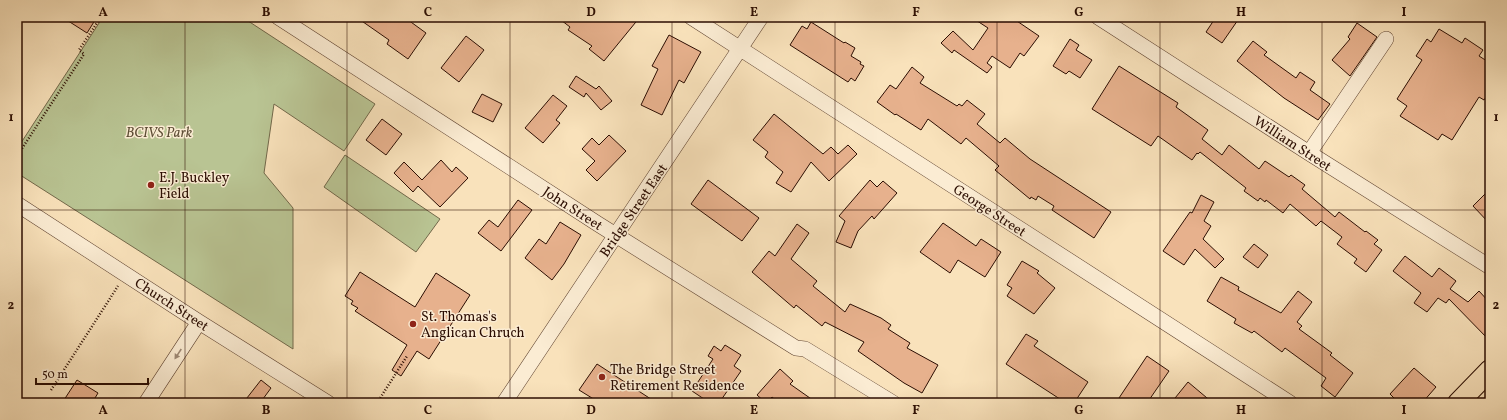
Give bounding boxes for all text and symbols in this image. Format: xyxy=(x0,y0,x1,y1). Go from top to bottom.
text: A xyxy=(98,4,108,22)
text: B xyxy=(262,4,271,22)
text: C xyxy=(424,4,432,22)
text: D xyxy=(586,4,596,22)
text: E xyxy=(750,4,758,22)
text: F xyxy=(912,4,920,22)
text: G xyxy=(1074,4,1084,22)
text: H xyxy=(1236,4,1246,22)
text: I xyxy=(1402,4,1407,22)
text: 1 xyxy=(8,109,14,127)
text: 1 xyxy=(1493,109,1499,127)
street label: William Street xyxy=(1250,112,1335,177)
park label: BCIVS Park xyxy=(126,124,193,143)
street label: Bridge Street East xyxy=(596,160,673,261)
place label: E.J. Buckley Field xyxy=(159,169,230,204)
marker: E.J. Buckley Field xyxy=(146,180,156,190)
street label: George Street xyxy=(949,181,1029,242)
street label: John Street xyxy=(538,183,606,236)
street label: Church Street xyxy=(130,274,212,336)
text: 2 xyxy=(8,297,15,315)
text: 2 xyxy=(1493,297,1500,315)
place label: St. Thomas's Anglican Chruch xyxy=(421,308,525,343)
marker: St. Thomas's Anglican Chruch xyxy=(408,319,418,329)
one-way arrow xyxy=(174,349,182,359)
scale bar xyxy=(36,360,148,386)
place label: The Bridge Street Retirement Residence xyxy=(610,361,745,396)
text: 50 m xyxy=(42,367,68,383)
marker: The Bridge Street Retirement Residence xyxy=(597,372,607,382)
text: A xyxy=(98,402,108,420)
text: B xyxy=(262,402,271,420)
text: C xyxy=(424,402,432,420)
text: D xyxy=(586,402,596,420)
text: E xyxy=(750,402,758,420)
text: F xyxy=(912,402,920,420)
text: G xyxy=(1074,402,1084,420)
text: H xyxy=(1236,402,1246,420)
text: I xyxy=(1402,402,1407,420)

